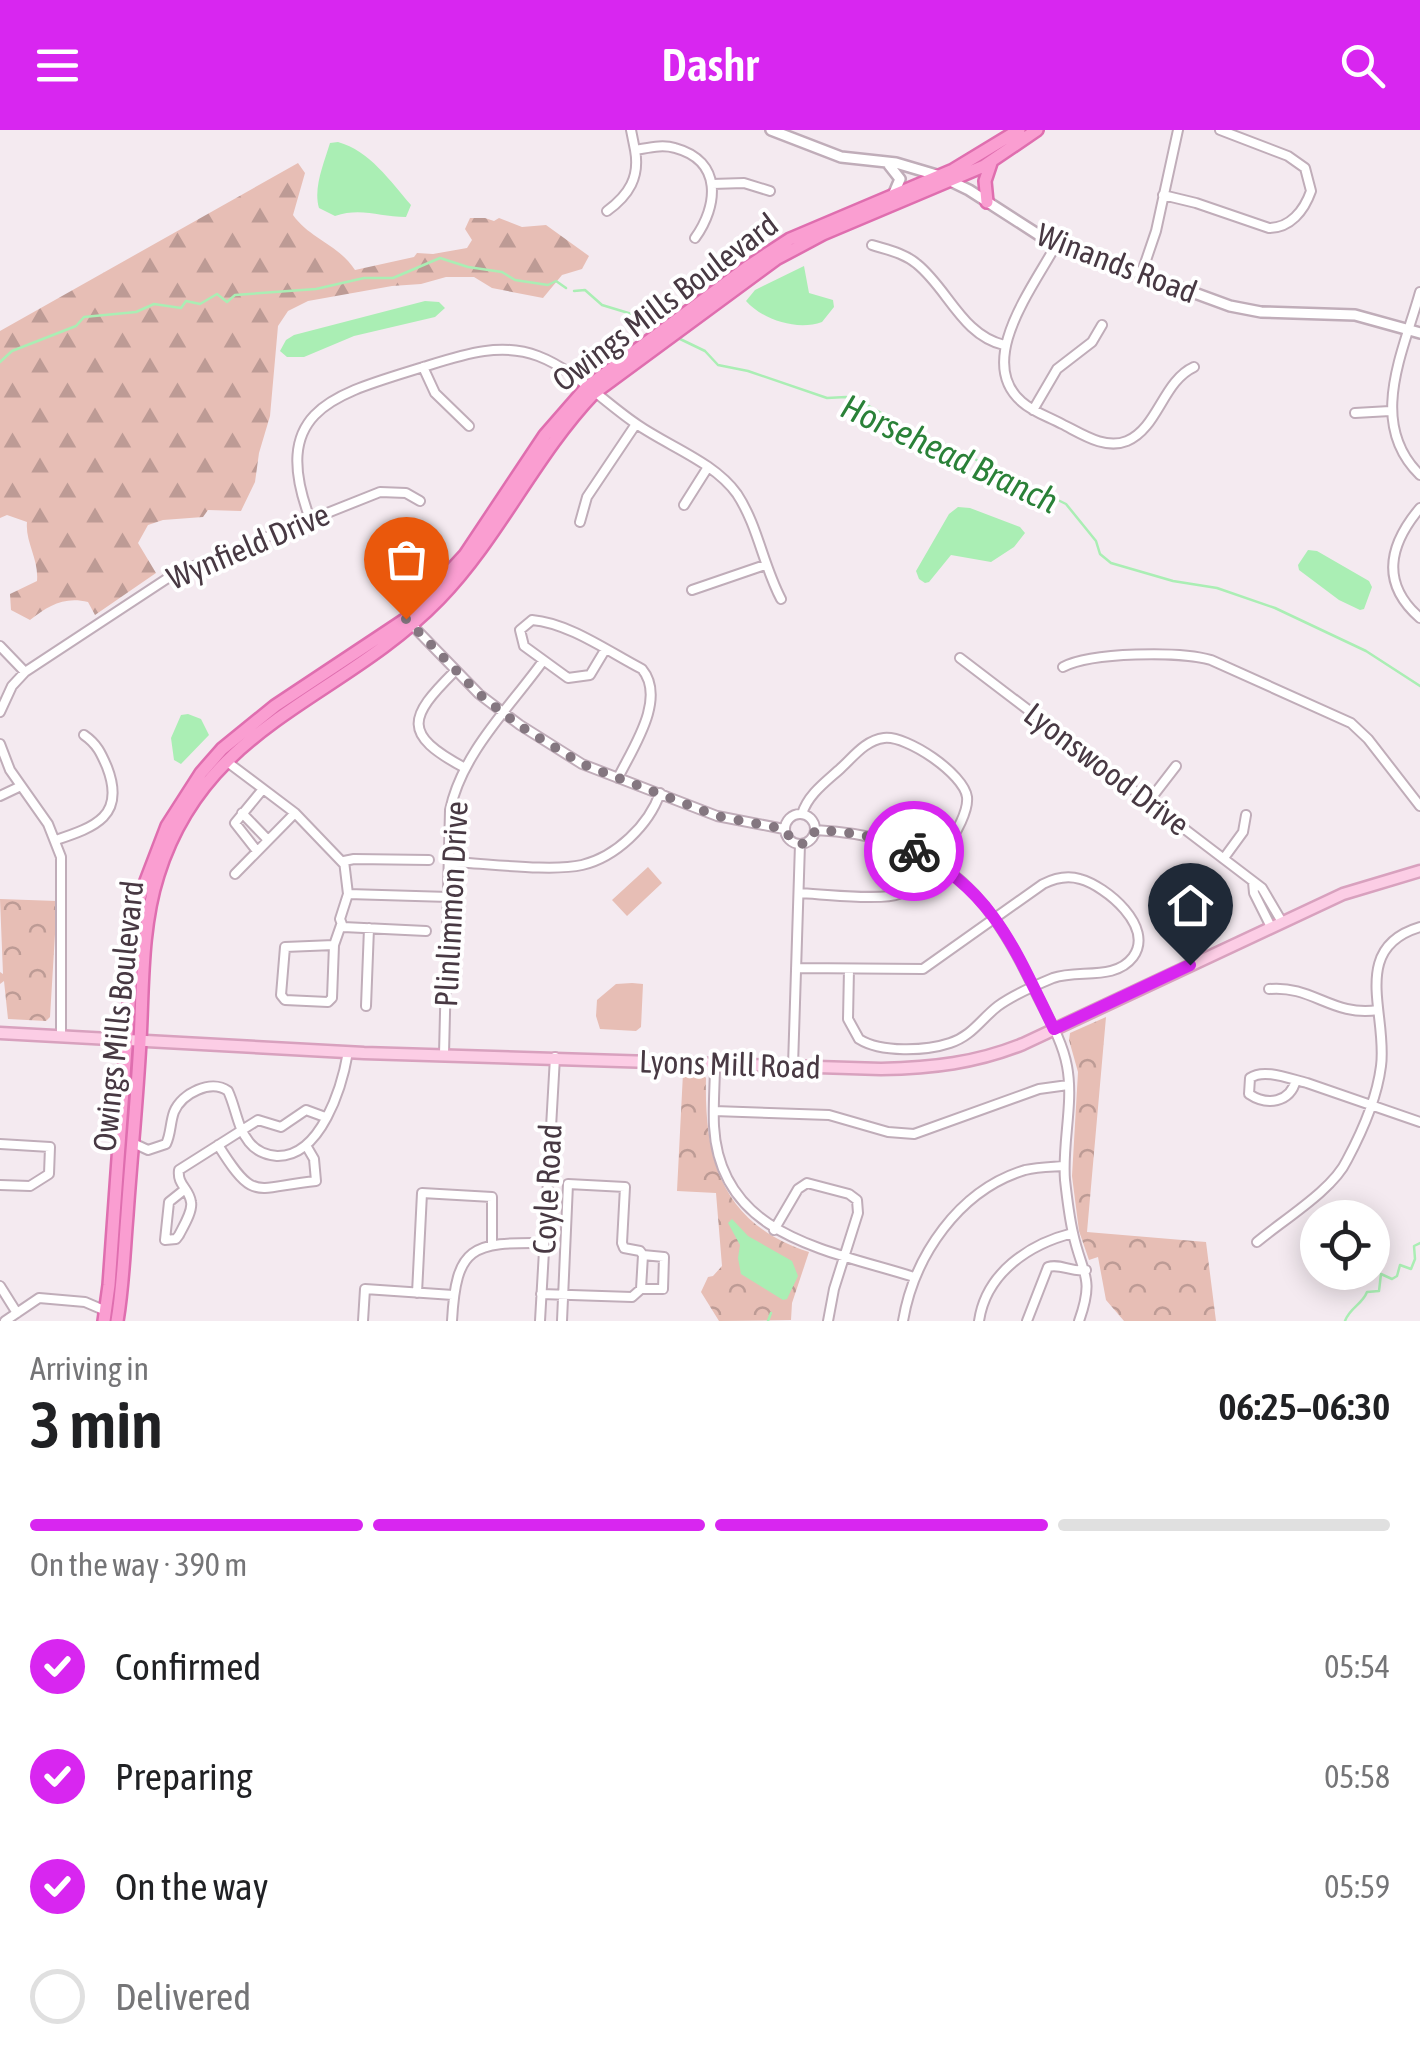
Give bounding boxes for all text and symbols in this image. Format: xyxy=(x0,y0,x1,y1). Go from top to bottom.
icon: menu xyxy=(30,38,85,93)
icon: search xyxy=(1335,38,1390,93)
text: Dashr xyxy=(661,39,759,91)
street label: Owings Mills Boulevard xyxy=(545,205,785,399)
street label: Winands Road xyxy=(1032,216,1202,310)
water label: Horsehead Branch xyxy=(835,385,1065,521)
street label: Wynfield Drive xyxy=(161,495,335,597)
pin xyxy=(364,517,449,620)
icon: bag xyxy=(379,532,434,587)
street label: Lyonswood Drive xyxy=(1017,695,1197,843)
street label: Plinlimmon Drive xyxy=(427,800,475,1008)
courier xyxy=(864,801,964,901)
icon: bike xyxy=(887,824,942,879)
pin xyxy=(1148,863,1233,966)
icon: home xyxy=(1163,878,1218,933)
street label: Owings Mills Boulevard xyxy=(85,879,151,1153)
street label: Lyons Mill Road xyxy=(639,1042,821,1086)
street label: Coyle Road xyxy=(525,1123,569,1255)
map controls xyxy=(1300,1200,1390,1290)
button: locate xyxy=(1300,1200,1390,1290)
text: Arriving in xyxy=(30,1350,149,1387)
text: 06:25–06:30 xyxy=(1218,1385,1390,1428)
text: 3 min xyxy=(30,1387,163,1462)
text: On the way · 390 m xyxy=(30,1546,247,1583)
icon: check xyxy=(30,1639,85,1694)
text: Confirmed xyxy=(115,1645,261,1688)
text: 05:54 xyxy=(1324,1648,1390,1685)
icon: check xyxy=(30,1749,85,1804)
text: Preparing xyxy=(115,1755,253,1798)
text: 05:58 xyxy=(1324,1758,1390,1795)
icon: check xyxy=(30,1859,85,1914)
text: On the way xyxy=(115,1865,268,1908)
text: 05:59 xyxy=(1324,1868,1390,1905)
text: Delivered xyxy=(115,1975,251,2018)

